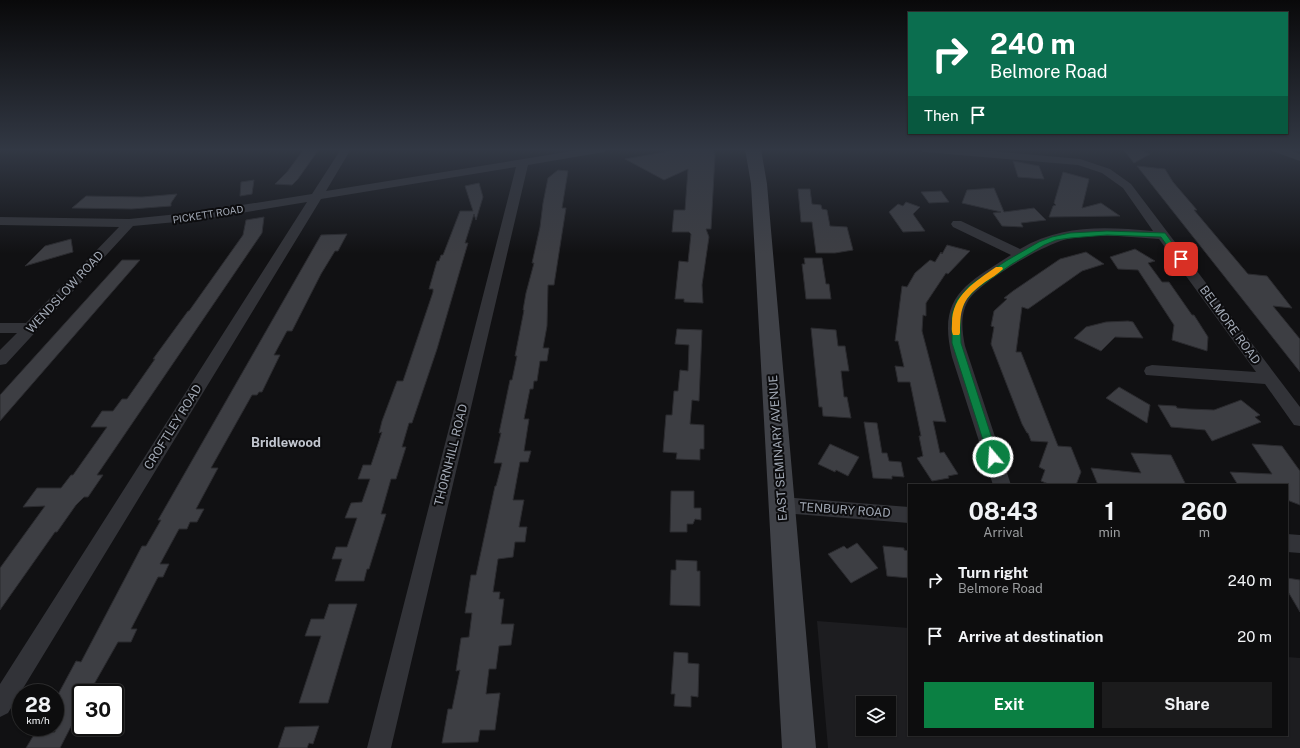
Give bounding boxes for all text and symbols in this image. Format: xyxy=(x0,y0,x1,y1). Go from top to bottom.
text: 240 m xyxy=(990,27,1076,60)
icon: right xyxy=(924,28,976,80)
text: Belmore Road xyxy=(990,61,1107,82)
icon: arrive xyxy=(967,104,989,126)
text: Then xyxy=(924,107,959,124)
street label: PICKETT ROAD xyxy=(172,202,244,226)
pin xyxy=(1164,242,1198,276)
street label: WENDSLOW ROAD xyxy=(23,248,107,336)
icon: arrive xyxy=(1170,248,1192,270)
street label: BELMORE ROAD xyxy=(1197,283,1263,367)
street label: EAST SEMINARY AVENUE xyxy=(766,375,790,521)
street label: CROFTLEY ROAD xyxy=(141,382,205,472)
street label: THORNHILL ROAD xyxy=(432,402,470,508)
district label: Bridlewood xyxy=(251,435,321,450)
position arrow xyxy=(972,436,1014,478)
text: 08:43 xyxy=(968,497,1038,525)
text: 1 xyxy=(1104,497,1115,525)
text: 260 xyxy=(1181,497,1228,525)
street label: TENBURY ROAD xyxy=(799,500,891,520)
text: Arrival xyxy=(983,525,1023,540)
text: min xyxy=(1099,525,1121,540)
text: m xyxy=(1199,525,1210,540)
text: Turn right xyxy=(958,564,1028,581)
icon: right xyxy=(924,569,946,591)
text: 240 m xyxy=(1228,572,1272,589)
text: Belmore Road xyxy=(958,581,1043,596)
icon: arrive xyxy=(924,625,946,647)
text: Arrive at destination xyxy=(958,628,1103,645)
text: 20 m xyxy=(1237,628,1272,645)
button: Exit xyxy=(924,682,1094,728)
button: Share xyxy=(1102,682,1272,728)
speed limit sign: 30 xyxy=(72,684,124,736)
text: 28 xyxy=(25,693,51,717)
map controls xyxy=(856,696,896,736)
button: layers xyxy=(856,696,896,736)
text: km/h xyxy=(26,714,50,726)

